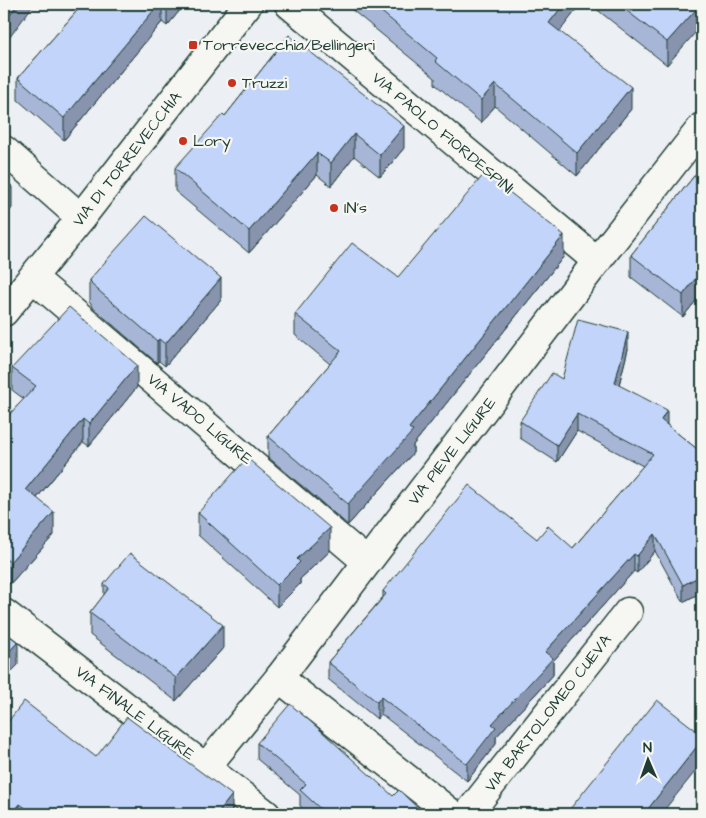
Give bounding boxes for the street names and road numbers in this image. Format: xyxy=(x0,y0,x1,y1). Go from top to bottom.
street label: VIA PAOLO FIORDESPINI xyxy=(367,67,519,199)
street label: VIA DI TORREVECCHIA xyxy=(67,87,187,231)
street label: VIA VADO LIGURE xyxy=(143,368,258,470)
street label: VIA PIEVE LIGURE xyxy=(403,392,501,510)
street label: VIA BARTOLOMEO CUEVA xyxy=(479,630,617,796)
street label: VIA FINALE LIGURE xyxy=(71,661,200,766)

